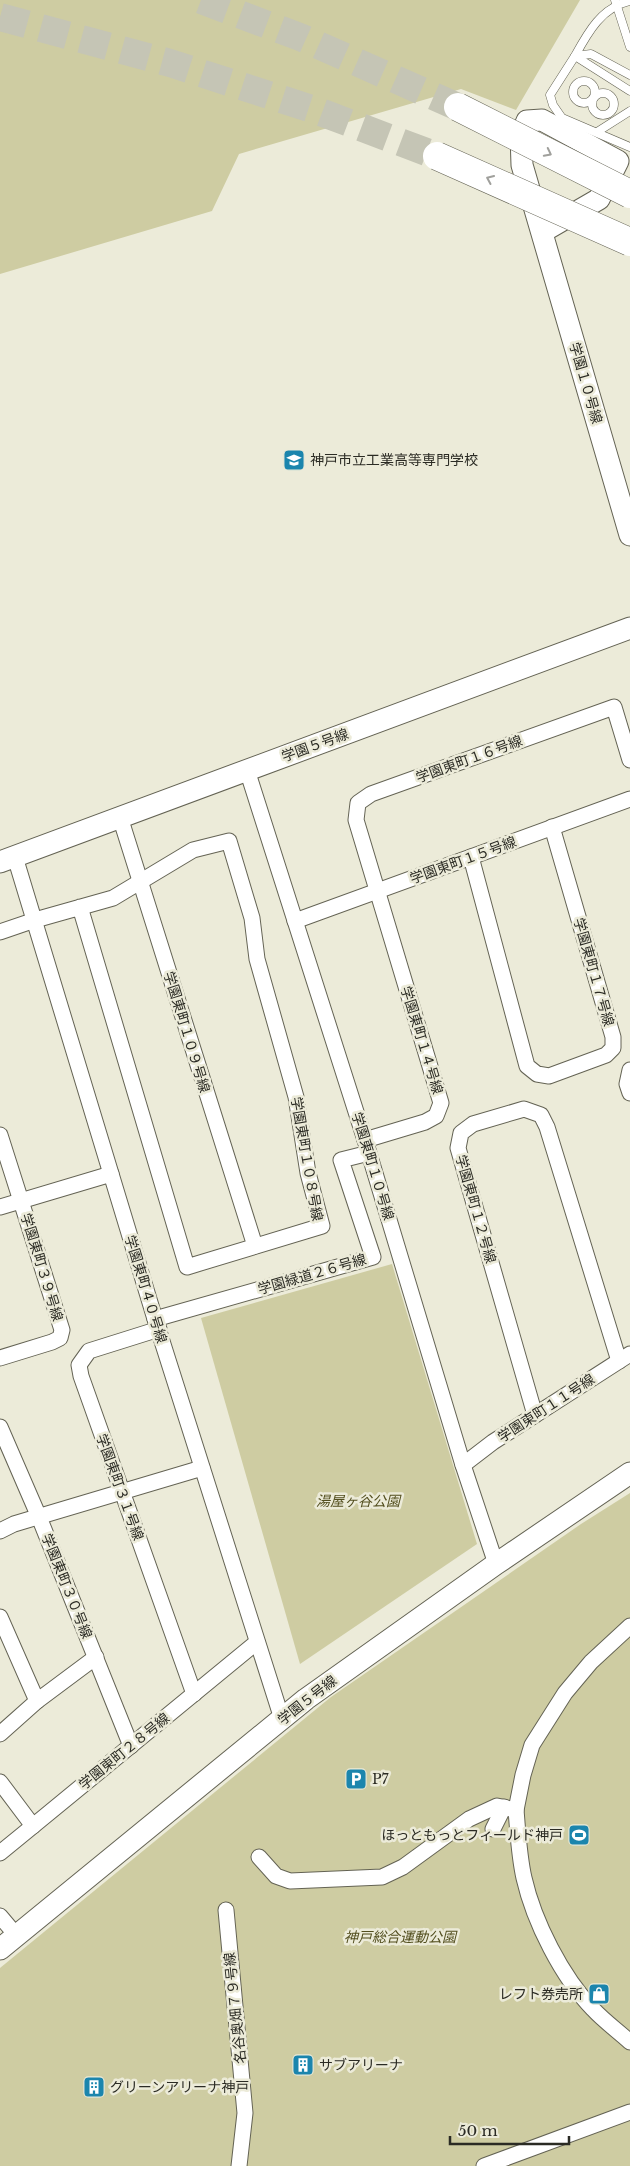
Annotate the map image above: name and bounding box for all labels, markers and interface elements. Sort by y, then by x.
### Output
one-way arrow [543,147,552,157]
one-way arrow [486,175,495,186]
street label: 学園１０号線 [566,340,606,426]
school or university icon: 神戸市立工業高等専門学校 [282,448,306,472]
place label: 神戸市立工業高等専門学校 [310,451,478,469]
street label: 学園５号線 [279,725,351,765]
street label: 学園東町１６号線 [413,731,525,787]
street label: 学園東町１５号線 [407,832,519,888]
street label: 学園東町１７号線 [570,916,618,1028]
street label: 学園東町１０９号線 [160,969,214,1095]
street label: 学園東町１４号線 [397,984,447,1096]
street label: 学園東町１０８号線 [287,1095,327,1223]
street label: 学園東町１０号線 [348,1110,398,1222]
street label: 学園東町１２号線 [452,1153,500,1265]
street label: 学園東町３９号線 [17,1211,67,1323]
street label: 学園東町４０号線 [121,1233,171,1345]
street label: 学園緑道２６号線 [256,1250,368,1298]
street label: 学園東町１１号線 [494,1370,598,1446]
street label: 学園東町３１号線 [92,1431,148,1543]
park label: 湯屋ヶ谷公園 [316,1492,402,1510]
street label: 学園東町３０号線 [38,1531,96,1641]
street label: 学園５号線 [274,1671,340,1729]
street label: 学園東町２８号線 [75,1709,173,1793]
parking icon: P7 [344,1767,368,1791]
place label: P7 [372,1770,390,1788]
sports icon: ほっともっとフィールド神戸 [567,1823,591,1847]
place label: ほっともっとフィールド神戸 [381,1826,563,1844]
park label: 神戸総合運動公園 [344,1928,458,1946]
street label: 名谷奥畑７９号線 [220,1951,250,2065]
shop icon: レフト券売所 [587,1982,611,2006]
place label: レフト券売所 [499,1985,583,2003]
building icon: サブアリーナ [291,2053,315,2077]
place label: サブアリーナ [319,2056,403,2074]
building icon: グリーンアリーナ神戸 [82,2075,106,2099]
place label: グリーンアリーナ神戸 [110,2078,249,2096]
scale bar [450,2114,569,2146]
text: 50 m [458,2121,498,2140]

